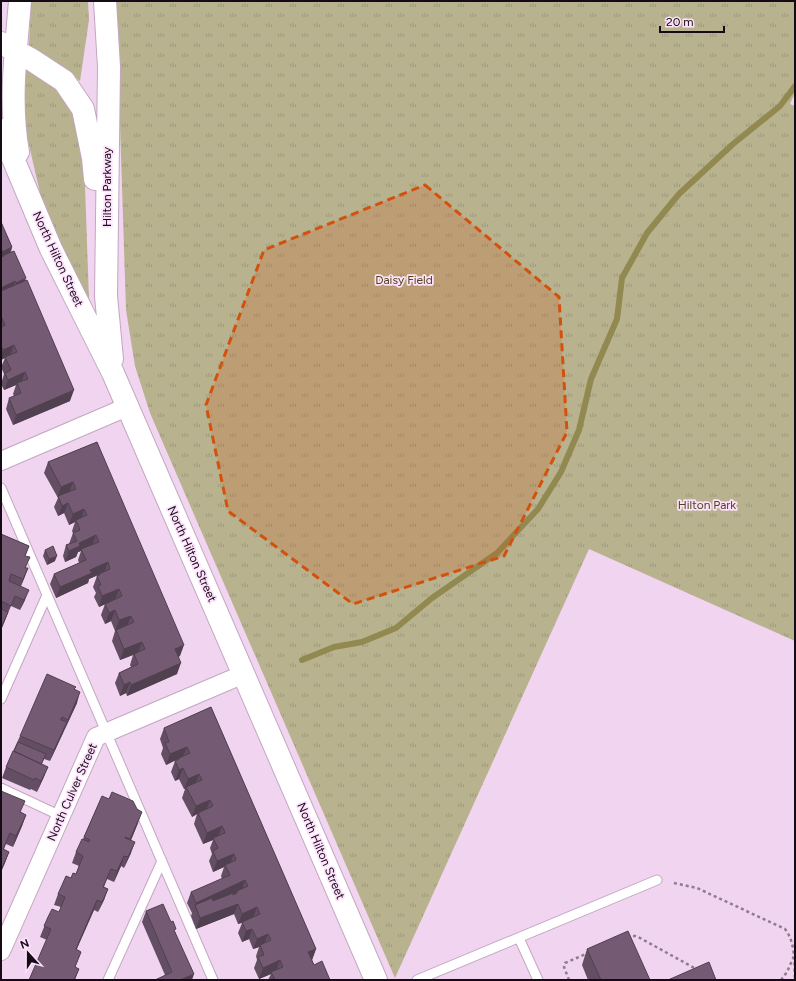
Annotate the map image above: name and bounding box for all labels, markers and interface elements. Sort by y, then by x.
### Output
scale bar [660,8,724,34]
text: 20 m [666,15,694,29]
street label: Hilton Parkway [100,146,114,227]
street label: North Hilton Street [30,209,86,309]
park label: Daisy Field [375,273,433,287]
park label: Hilton Park [678,498,736,512]
street label: North Hilton Street [165,504,220,605]
street label: North Culver Street [44,740,100,843]
street label: North Hilton Street [294,801,348,902]
north arrow [8,933,48,973]
text: N [18,937,31,952]

